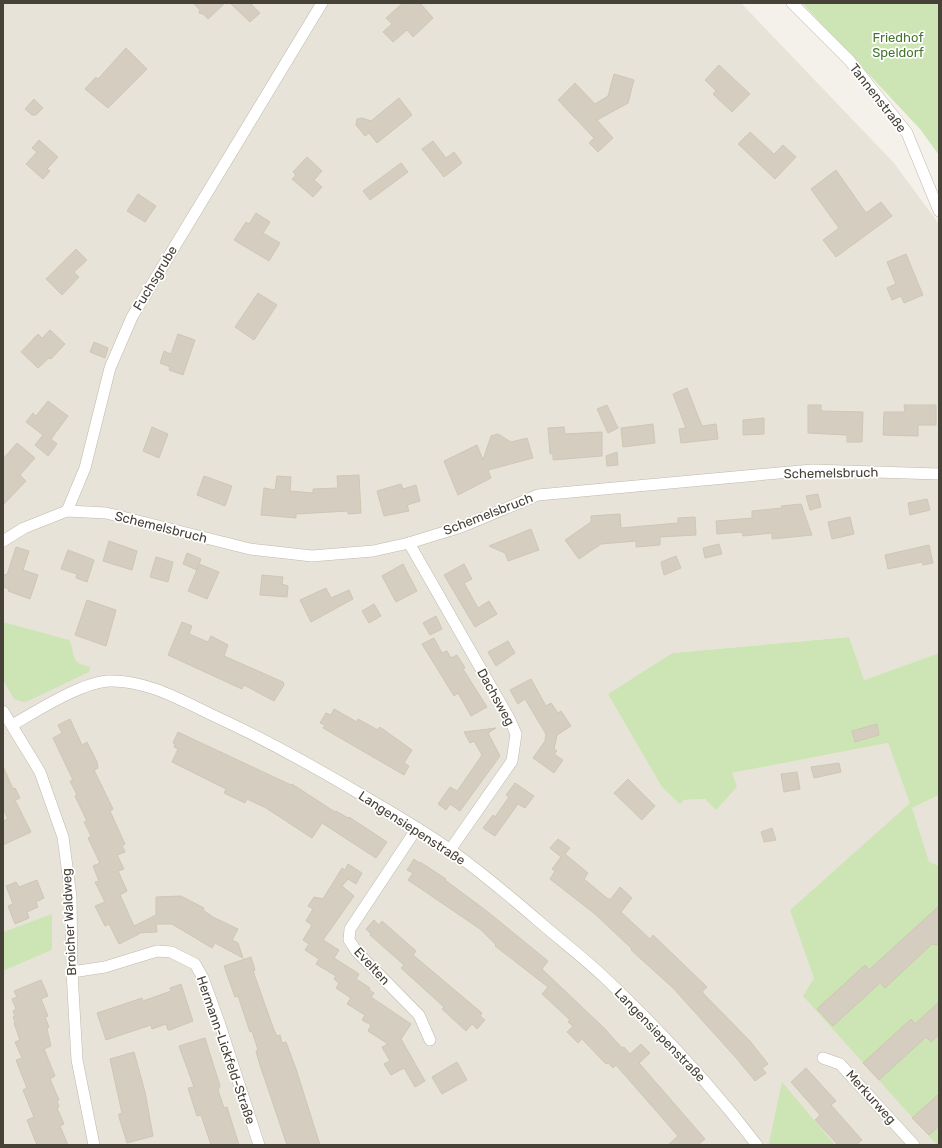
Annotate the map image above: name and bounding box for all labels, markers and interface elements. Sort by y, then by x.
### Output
park label: Friedhof Speldorf [872,30,924,60]
street label: Tannenstraße [847,61,909,135]
street label: Fuchsgrube [130,243,181,313]
street label: Schemelsbruch [784,465,878,481]
street label: Schemelsbruch [441,490,535,538]
street label: Schemelsbruch [113,508,209,546]
street label: Dachsweg [473,666,518,729]
street label: Langensiepenstraße [355,788,468,869]
street label: Broicher Waldweg [59,868,80,976]
street label: Evelten [351,944,393,988]
street label: Hermann-Lickfeld-Straße [194,974,258,1126]
street label: Langensiepenstraße [611,985,708,1085]
street label: Merkurweg [842,1067,899,1128]

